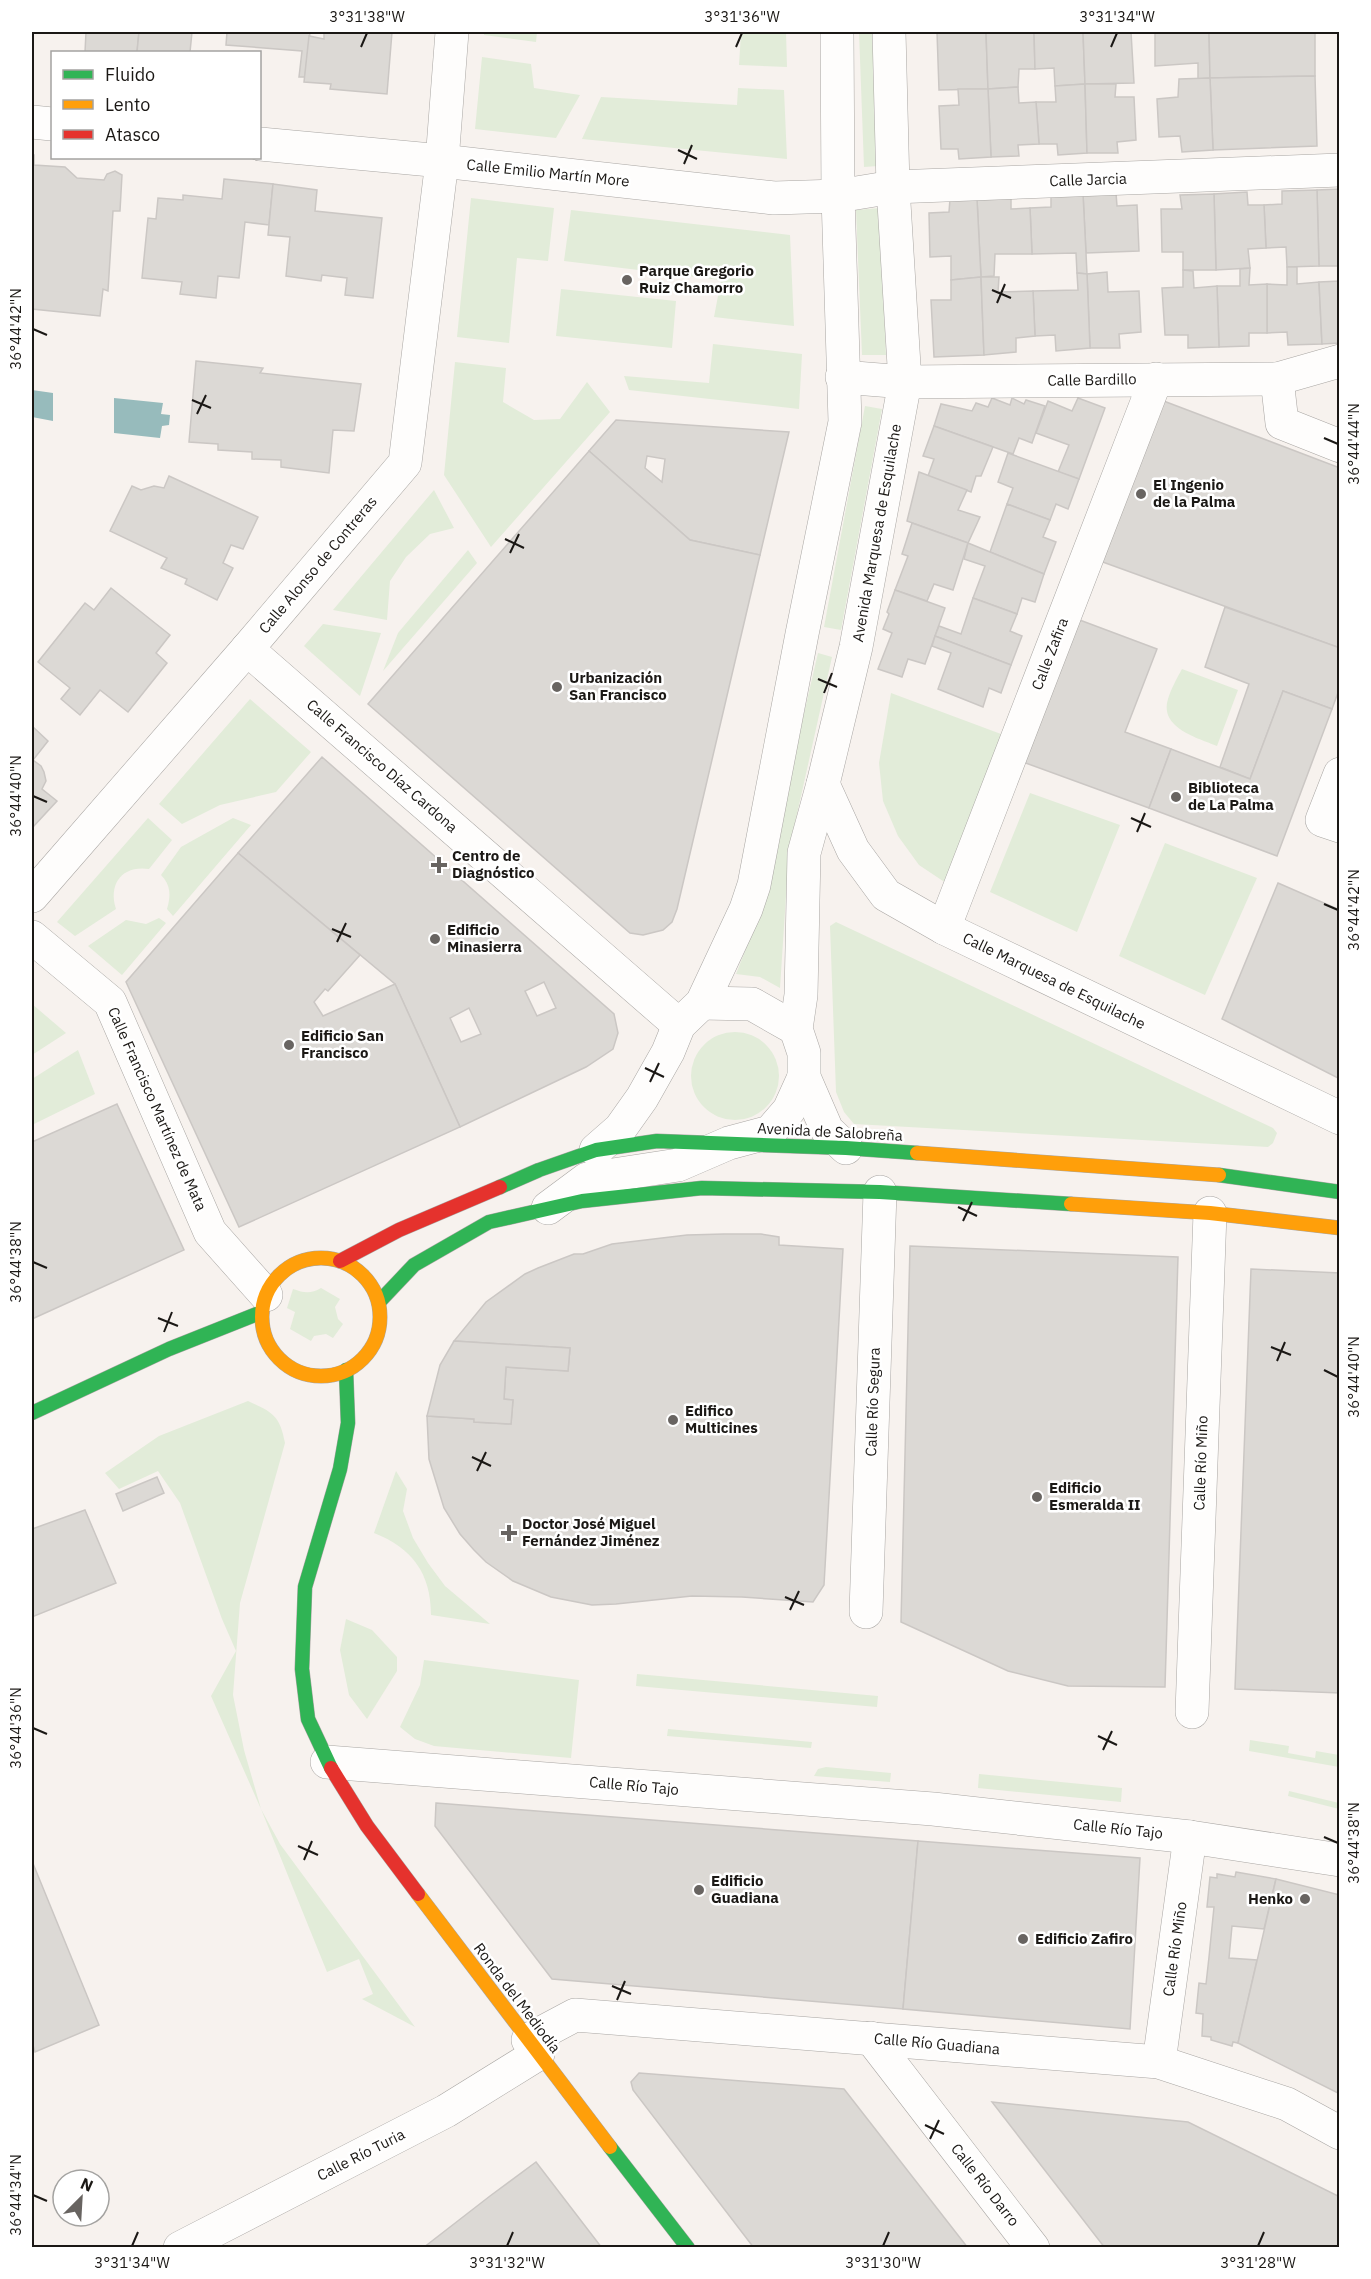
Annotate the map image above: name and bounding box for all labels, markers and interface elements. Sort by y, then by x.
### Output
text: 3°31'38"W [329,7,405,26]
text: 3°31'36"W [704,7,780,26]
text: 3°31'34"W [1079,7,1155,26]
legend [51,51,261,159]
text: Fluido [105,63,155,86]
text: Lento [105,93,150,116]
text: Atasco [105,123,160,146]
street label: Calle Emilio Martín More [466,155,630,191]
street label: Calle Jarcia [1049,169,1127,190]
place label: Parque Gregorio Ruiz Chamorro [639,261,754,297]
marker: Parque Gregorio Ruiz Chamorro [620,273,634,287]
text: 36°44'42"N [6,288,25,370]
street label: Calle Bardillo [1047,369,1137,390]
text: 36°44'44"N [1344,403,1363,485]
street label: Avenida Marquesa de Esquilache [848,422,905,643]
place label: El Ingenio de la Palma [1153,475,1236,511]
marker: El Ingenio de la Palma [1134,487,1148,501]
street label: Calle Alonso de Contreras [255,492,381,637]
street label: Calle Zafira [1027,615,1072,693]
place label: Urbanización San Francisco [569,668,667,704]
marker: Urbanización San Francisco [550,680,564,694]
street label: Calle Francisco Díaz Cardona [303,695,462,836]
text: 36°44'40"N [6,755,25,837]
place label: Biblioteca de La Palma [1188,778,1274,814]
marker: Biblioteca de La Palma [1169,790,1183,804]
place label: Centro de Diagnóstico [452,846,535,882]
marker: Centro de Diagnóstico [430,856,448,874]
text: 36°44'42"N [1344,869,1363,951]
place label: Edificio Minasierra [447,920,522,956]
street label: Calle Marquesa de Esquilache [960,928,1149,1033]
marker: Edificio Minasierra [428,932,442,946]
street label: Calle Francisco Martínez de Mata [104,1004,211,1214]
place label: Edificio San Francisco [301,1026,384,1062]
marker: Edificio San Francisco [282,1038,296,1052]
street label: Avenida de Salobreña [757,1118,903,1145]
text: 36°44'38"N [6,1221,25,1303]
text: 36°44'40"N [1344,1336,1363,1418]
street label: Calle Río Segura [861,1347,884,1457]
place label: Edifico Multicines [685,1401,758,1437]
marker: Edifico Multicines [666,1413,680,1427]
street label: Calle Río Miño [1189,1415,1212,1511]
place label: Edificio Esmeralda II [1049,1478,1141,1514]
marker: Edificio Esmeralda II [1030,1490,1044,1504]
place label: Doctor José Miguel Fernández Jiménez [522,1514,660,1550]
marker: Doctor José Miguel Fernández Jiménez [500,1524,518,1542]
text: 36°44'36"N [6,1687,25,1769]
street label: Calle Río Tajo [588,1772,680,1799]
text: 36°44'38"N [1344,1802,1363,1884]
street label: Calle Río Tajo [1072,1814,1164,1843]
place label: Edificio Guadiana [711,1871,779,1907]
marker: Edificio Guadiana [692,1883,706,1897]
place label: Henko [1248,1889,1293,1908]
marker: Henko [1298,1892,1312,1906]
street label: Calle Río Miño [1158,1900,1191,1997]
place label: Edificio Zafiro [1035,1929,1133,1948]
marker: Edificio Zafiro [1016,1932,1030,1946]
street label: Ronda del Mediodía [470,1939,565,2056]
street label: Calle Río Guadiana [873,2029,1001,2058]
street label: Calle Río Turia [314,2124,408,2185]
street label: Calle Río Darro [947,2139,1024,2230]
text: 36°44'34"N [6,2154,25,2236]
north arrow [51,2168,111,2228]
text: N [78,2173,96,2196]
text: 3°31'34"W [94,2253,170,2272]
text: 3°31'32"W [469,2253,545,2272]
text: 3°31'30"W [845,2253,921,2272]
text: 3°31'28"W [1220,2253,1296,2272]

